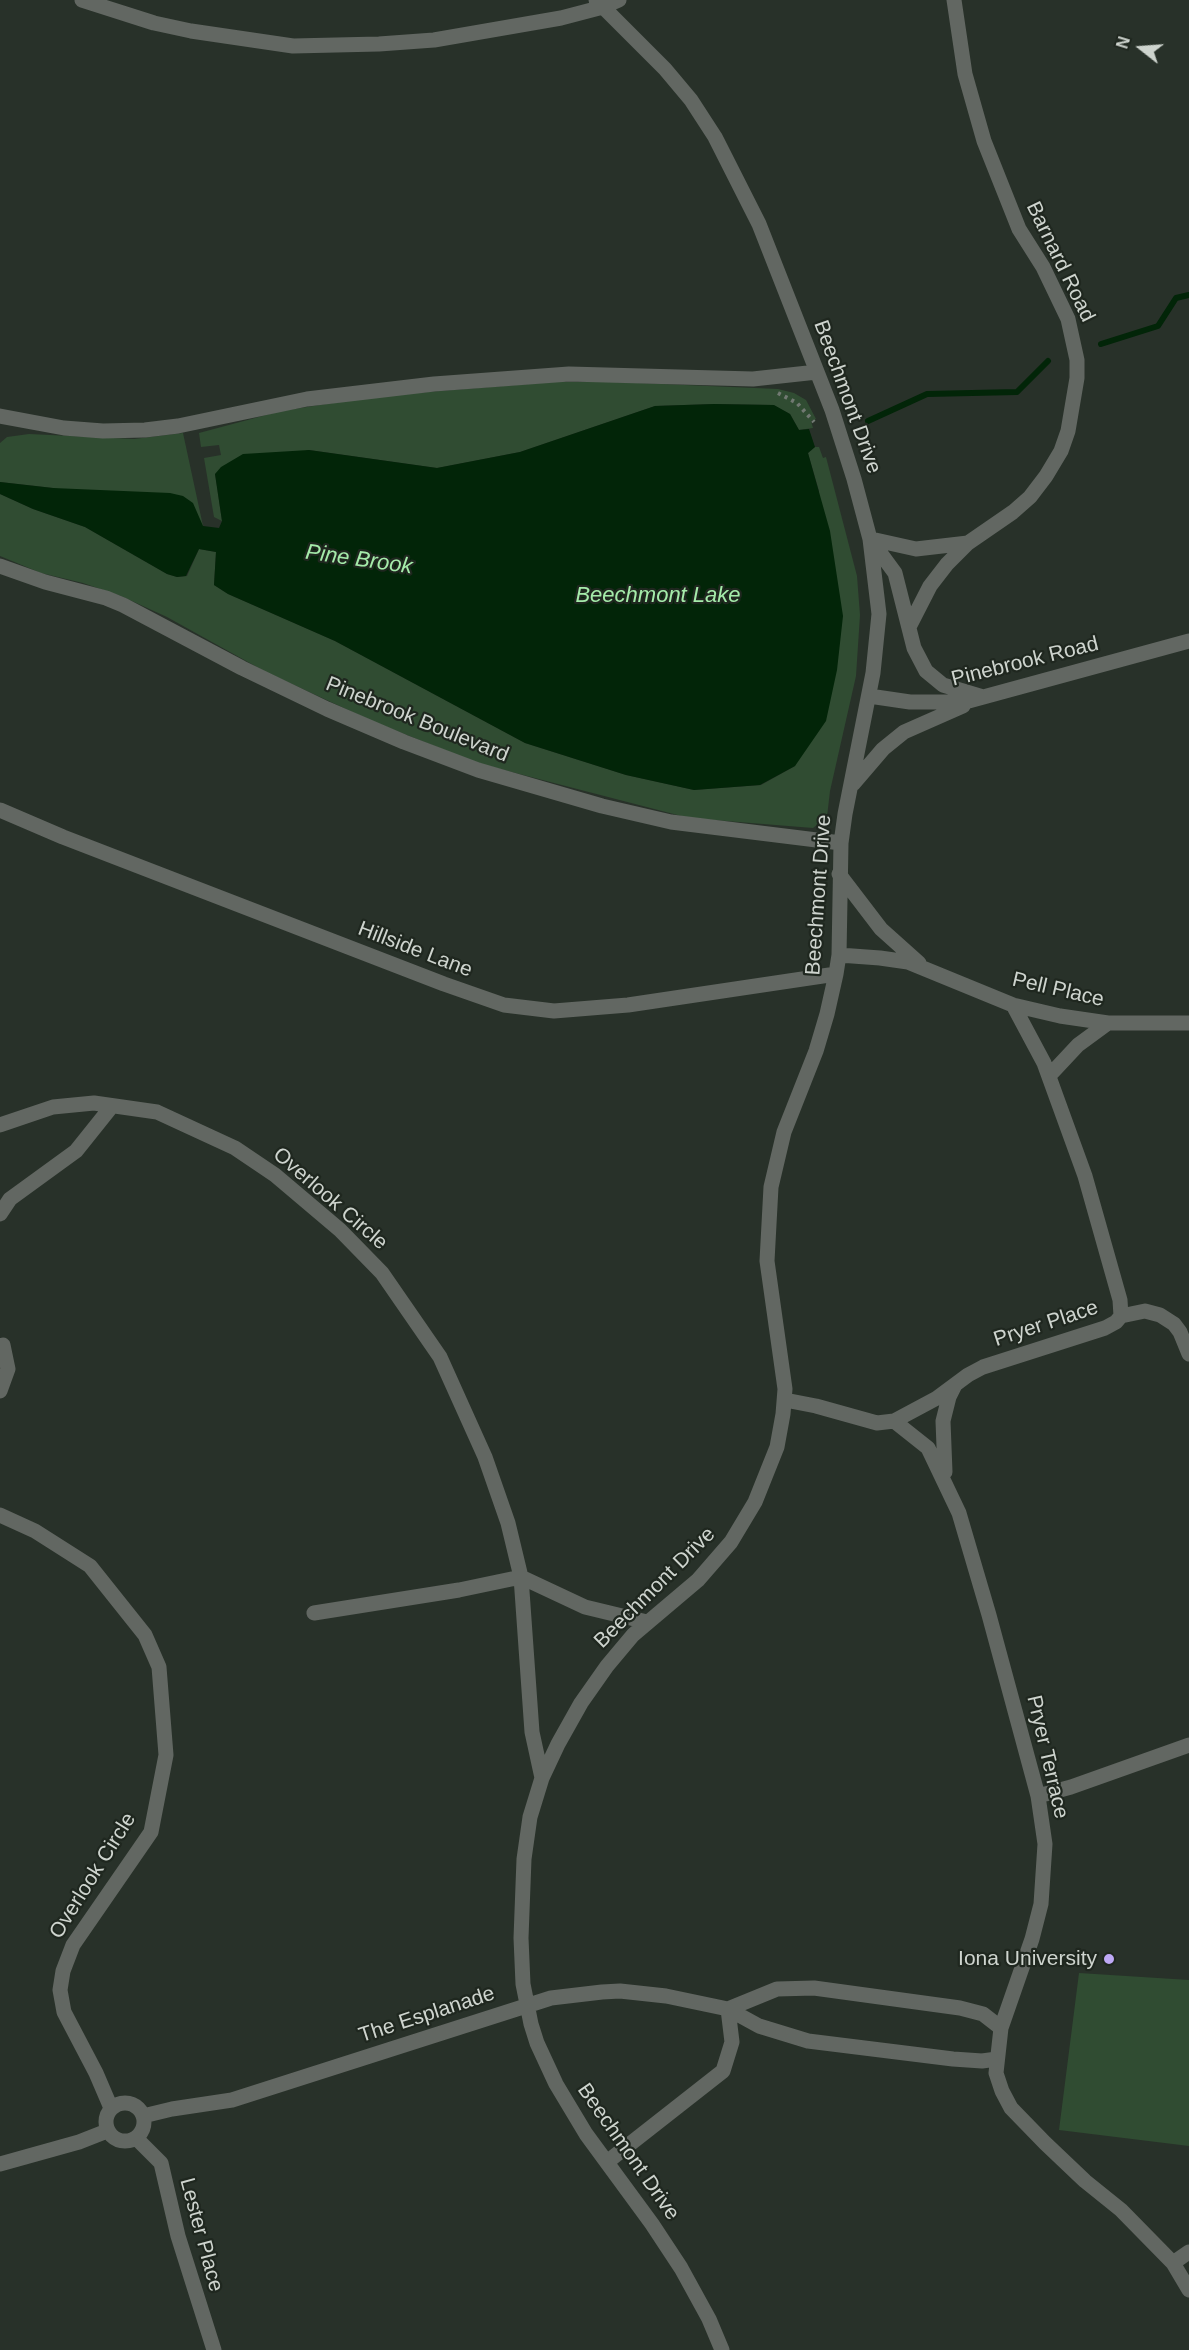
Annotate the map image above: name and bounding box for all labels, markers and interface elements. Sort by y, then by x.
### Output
north arrow [1111,18,1171,78]
text: N [1113,35,1133,51]
street label: Barnard Road [1020,198,1100,326]
street label: Beechmont Drive [808,317,886,477]
water label: Pine Brook [304,539,414,581]
water label: Beechmont Lake [575,583,741,609]
street label: Pinebrook Road [949,632,1101,692]
street label: Pinebrook Boulevard [322,672,512,768]
street label: Beechmont Drive [801,814,837,976]
street label: Hillside Lane [354,917,476,983]
street label: Pell Place [1010,967,1106,1013]
street label: Overlook Circle [268,1142,392,1256]
street label: Pryer Place [990,1295,1102,1353]
street label: Beechmont Drive [589,1522,721,1654]
street label: Pryer Terrace [1021,1693,1073,1821]
street label: Overlook Circle [44,1808,142,1944]
place label: Iona University [958,1946,1097,1972]
marker: Iona University [1102,1952,1116,1966]
street label: The Esplanade [356,1981,498,2049]
street label: Beechmont Drive [571,2079,685,2225]
street label: Lester Place [174,2175,228,2295]

